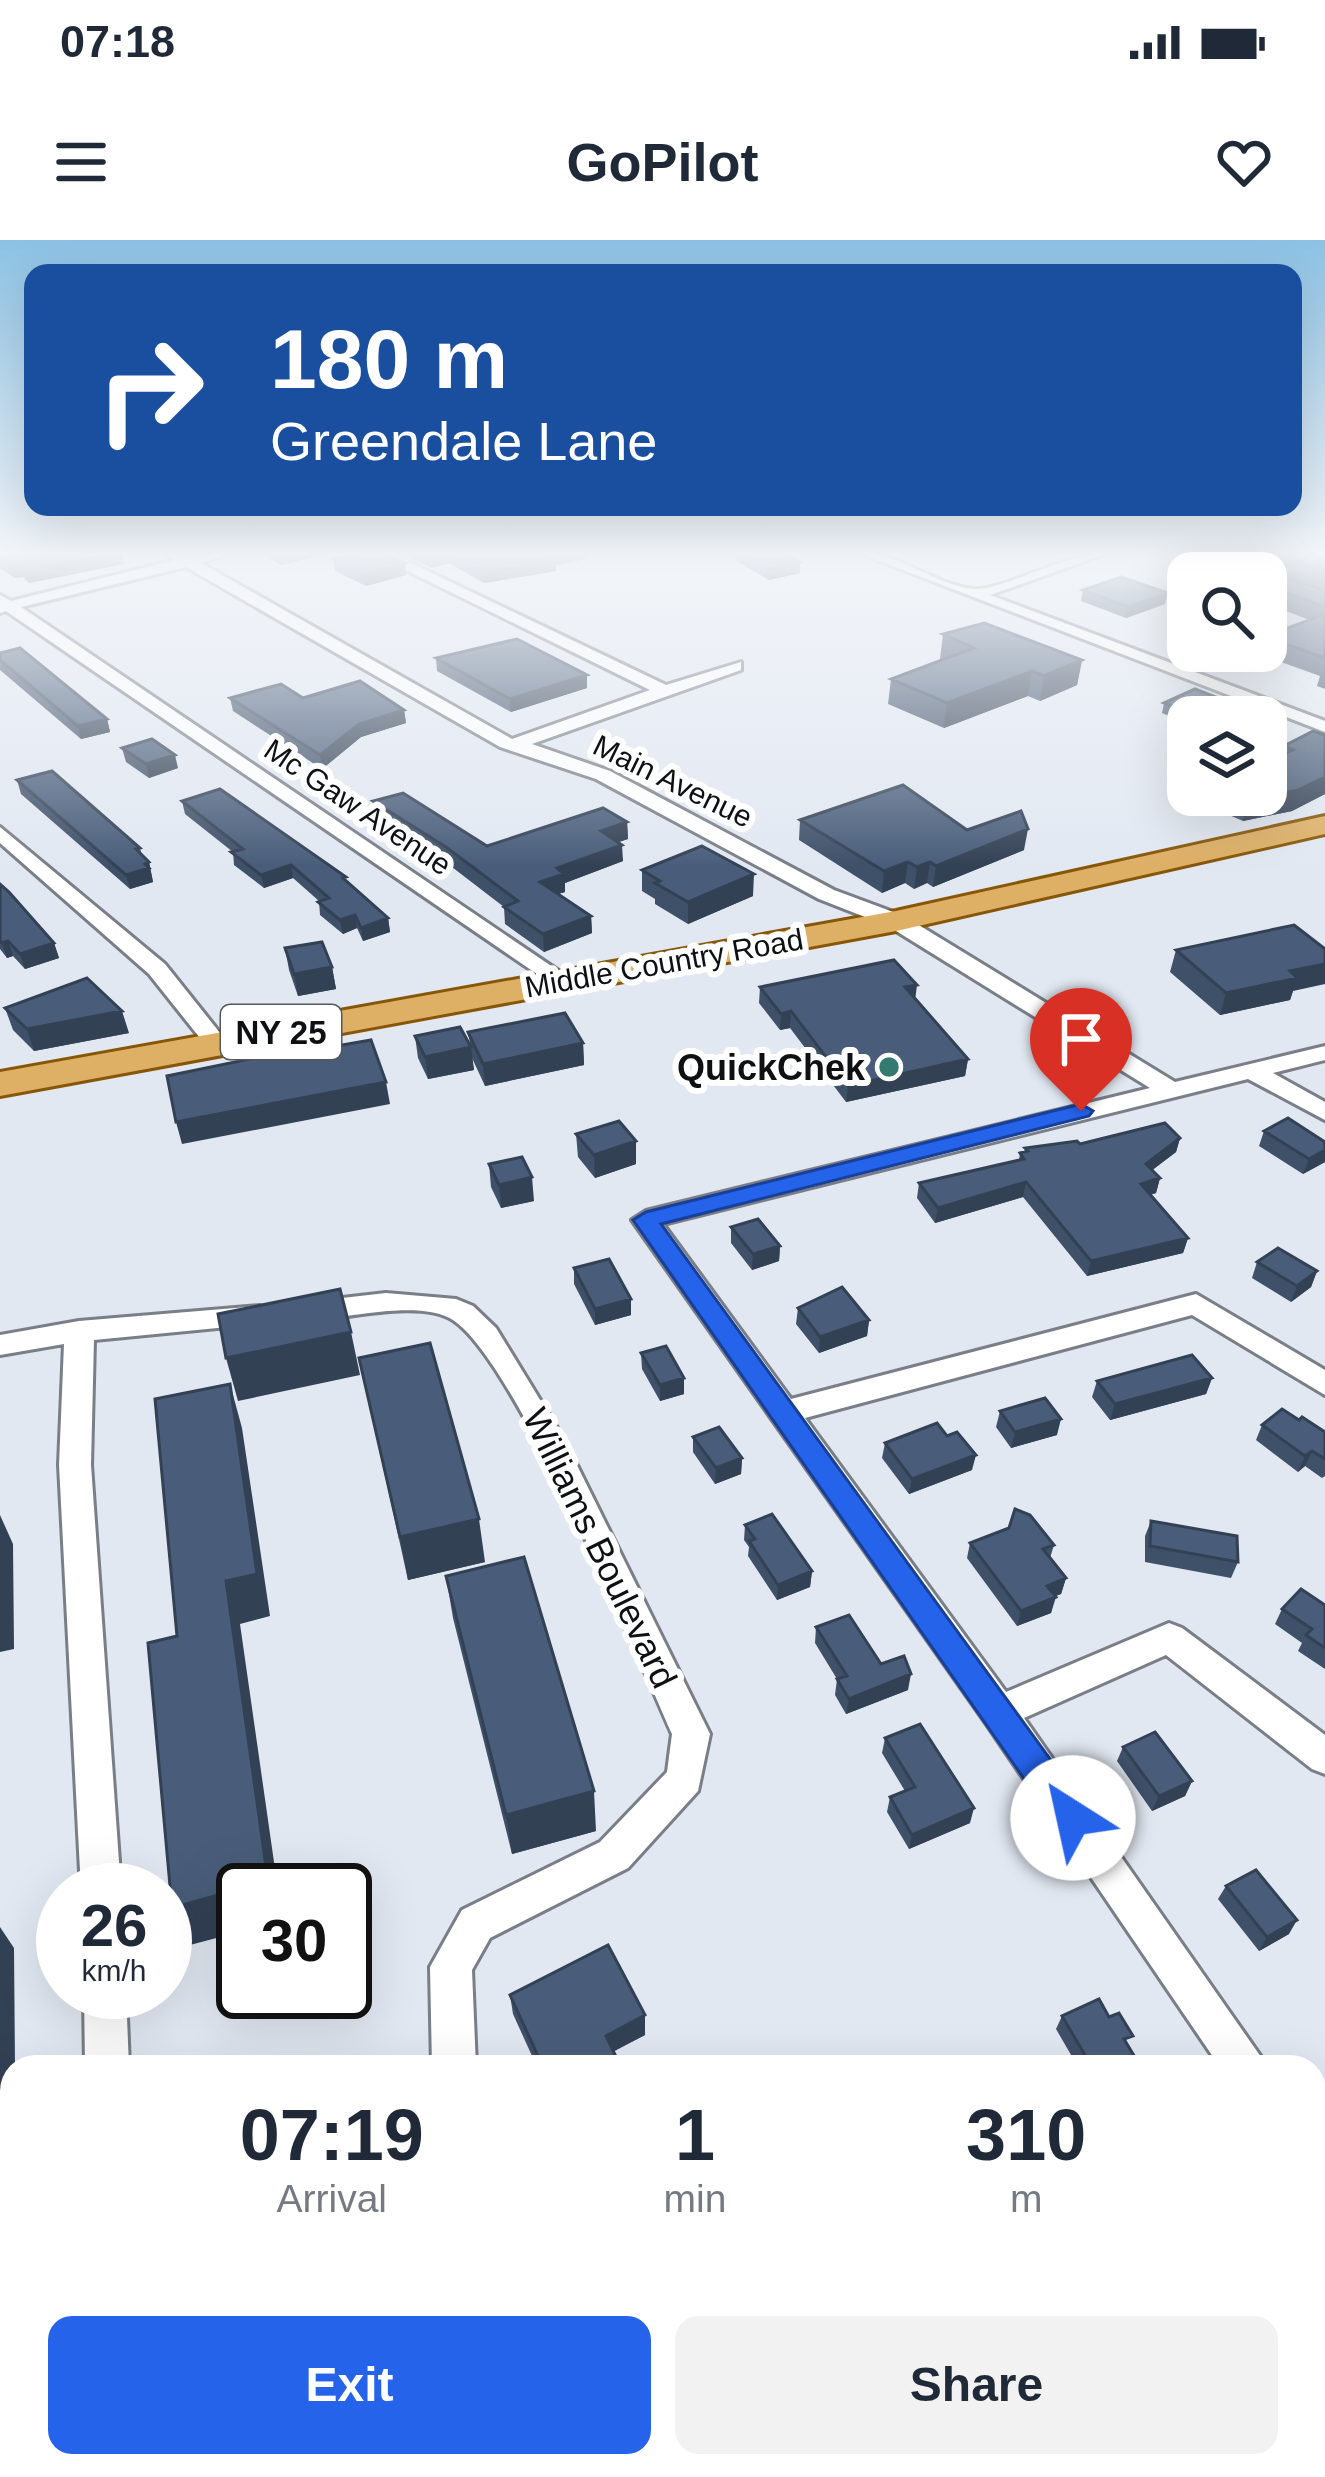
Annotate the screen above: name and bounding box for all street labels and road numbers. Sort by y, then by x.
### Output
street label: Main Avenue [588,728,758,834]
street label: Mc Gaw Avenue [258,732,458,882]
street label: Middle Country Road [522,922,806,1004]
road number: NY 25 [221,1005,341,1059]
street label: Williams Boulevard [514,1401,686,1695]

